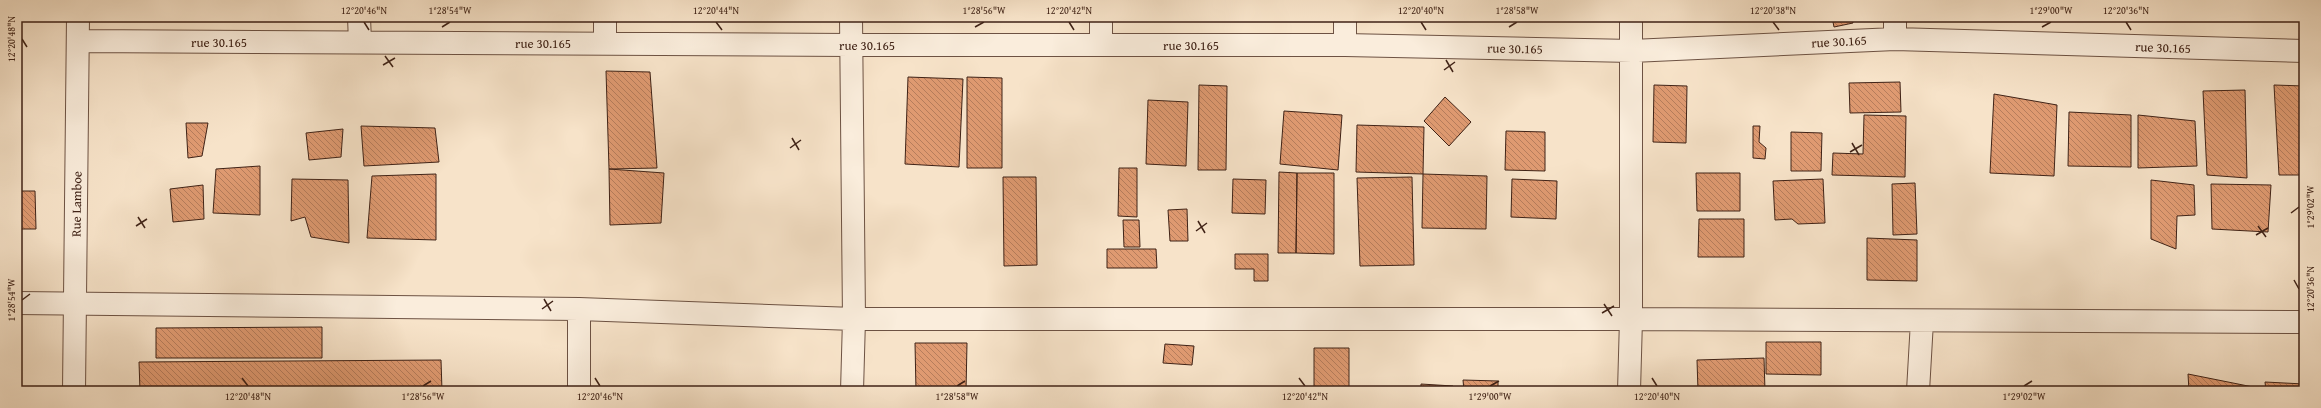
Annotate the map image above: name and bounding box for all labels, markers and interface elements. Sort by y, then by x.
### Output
text: 12°20'46"N [341,3,387,18]
text: 1°28'54"W [428,3,472,18]
text: 12°20'44"N [693,3,739,18]
text: 1°28'56"W [962,3,1006,18]
text: 12°20'42"N [1046,3,1092,18]
text: 12°20'40"N [1398,3,1444,18]
text: 1°28'58"W [1495,3,1539,18]
text: 12°20'38"N [1750,3,1796,18]
text: 1°29'00"W [2029,3,2073,18]
text: 12°20'36"N [2103,3,2149,18]
text: 12°20'48"N [4,16,19,62]
street label: rue 30.165 [1811,31,1867,52]
street label: rue 30.165 [191,33,247,52]
street label: rue 30.165 [515,34,571,53]
street label: rue 30.165 [839,36,895,55]
street label: rue 30.165 [1163,36,1219,55]
street label: rue 30.165 [2135,37,2191,58]
street label: rue 30.165 [1487,39,1543,58]
street label: Rue Lamboe [66,171,87,237]
text: 1°29'02"W [2303,185,2318,229]
text: 12°20'36"N [2303,266,2318,312]
text: 1°28'54"W [4,278,19,322]
text: 12°20'48"N [225,389,271,404]
text: 1°28'56"W [401,389,445,404]
text: 12°20'46"N [577,389,623,404]
text: 1°28'58"W [935,389,979,404]
text: 12°20'42"N [1282,389,1328,404]
text: 1°29'00"W [1468,389,1512,404]
text: 12°20'40"N [1634,389,1680,404]
text: 1°29'02"W [2002,389,2046,404]

